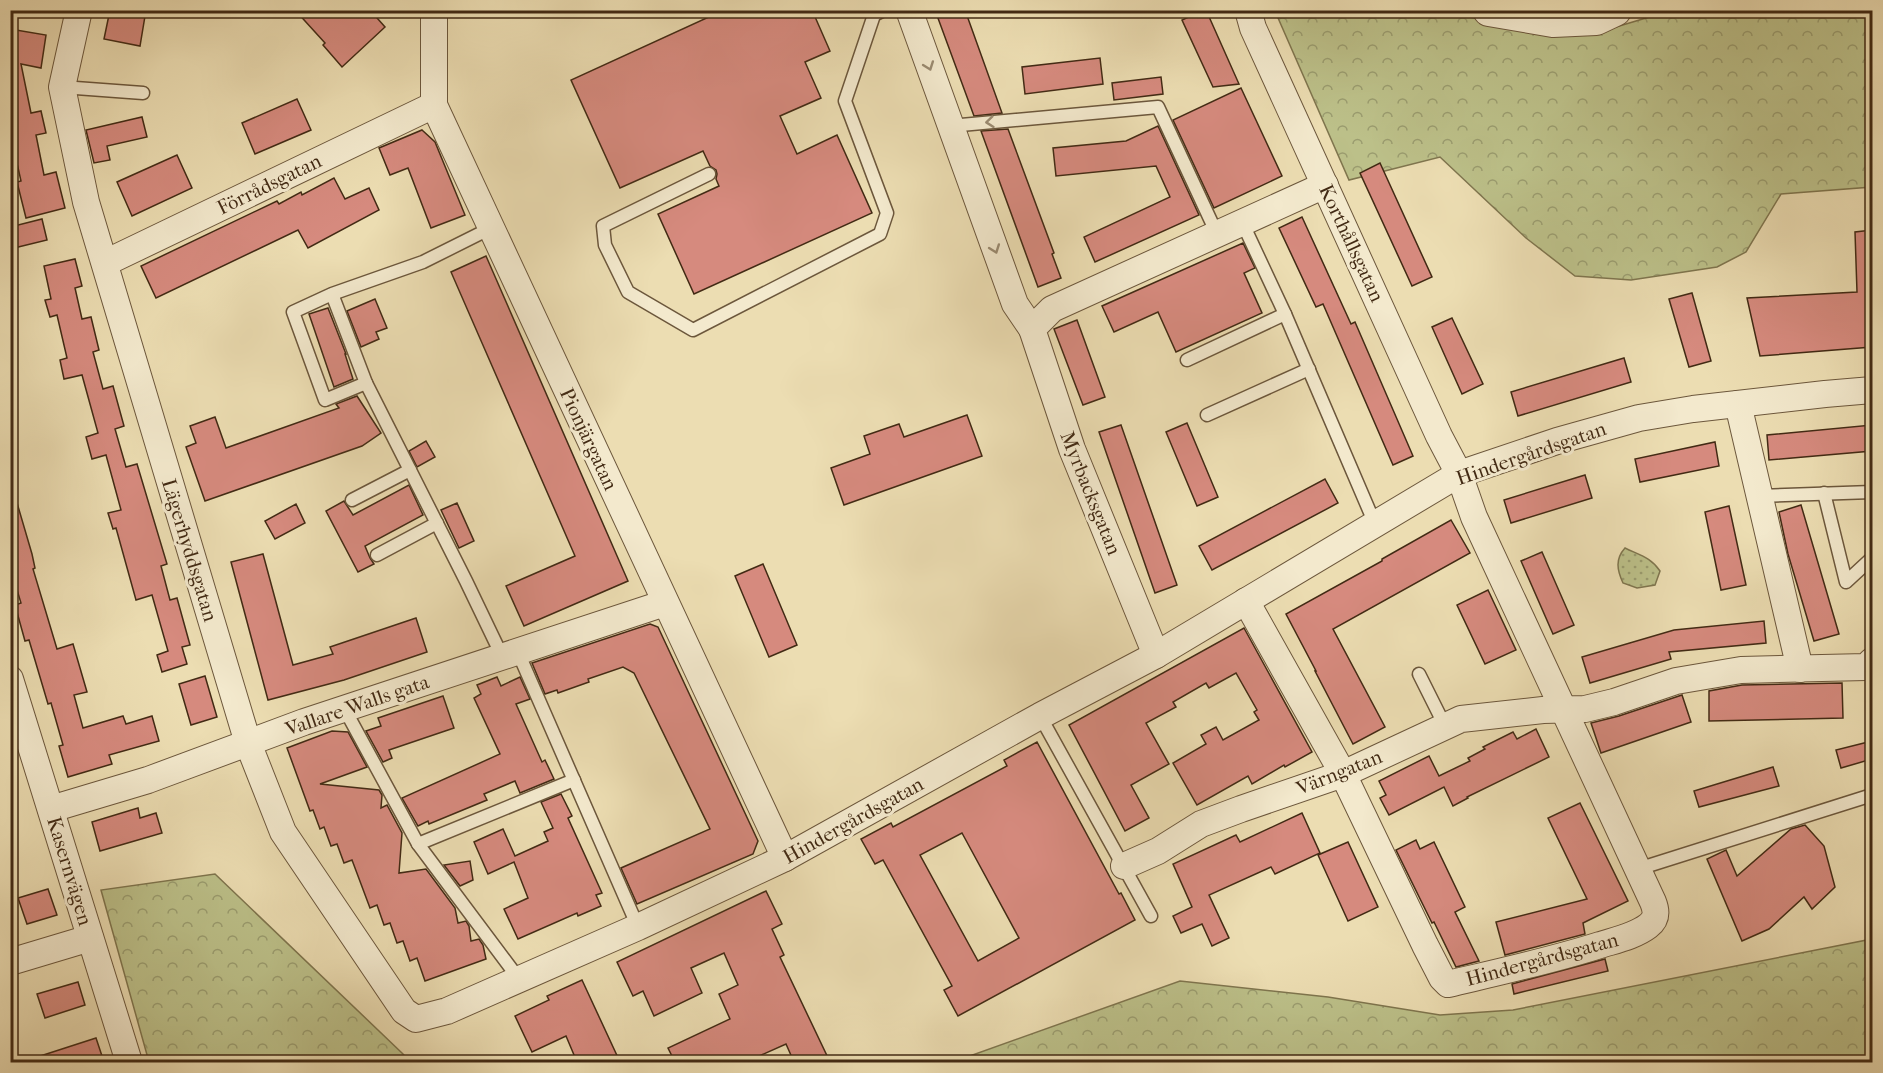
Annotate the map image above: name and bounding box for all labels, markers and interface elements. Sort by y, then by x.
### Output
one-way arrow [921,60,934,71]
one-way arrow [986,115,995,128]
street label: Förrådsgatan [213,149,325,220]
street label: Korthållsgatan [1314,181,1389,306]
one-way arrow [987,243,1000,254]
street label: Pionjärgatan [555,384,622,494]
street label: Hindergårdsgatan [1453,417,1609,490]
street label: Myrbacksgatan [1055,428,1126,559]
street label: Lägerhyddsgatan [157,476,222,625]
street label: Vallare Walls gata [281,670,433,741]
street label: Värngatan [1292,745,1386,800]
street label: Hindergårdsgatan [779,772,928,869]
street label: Kasernvägen [42,814,97,929]
street label: Hindergårdsgatan [1463,928,1621,991]

